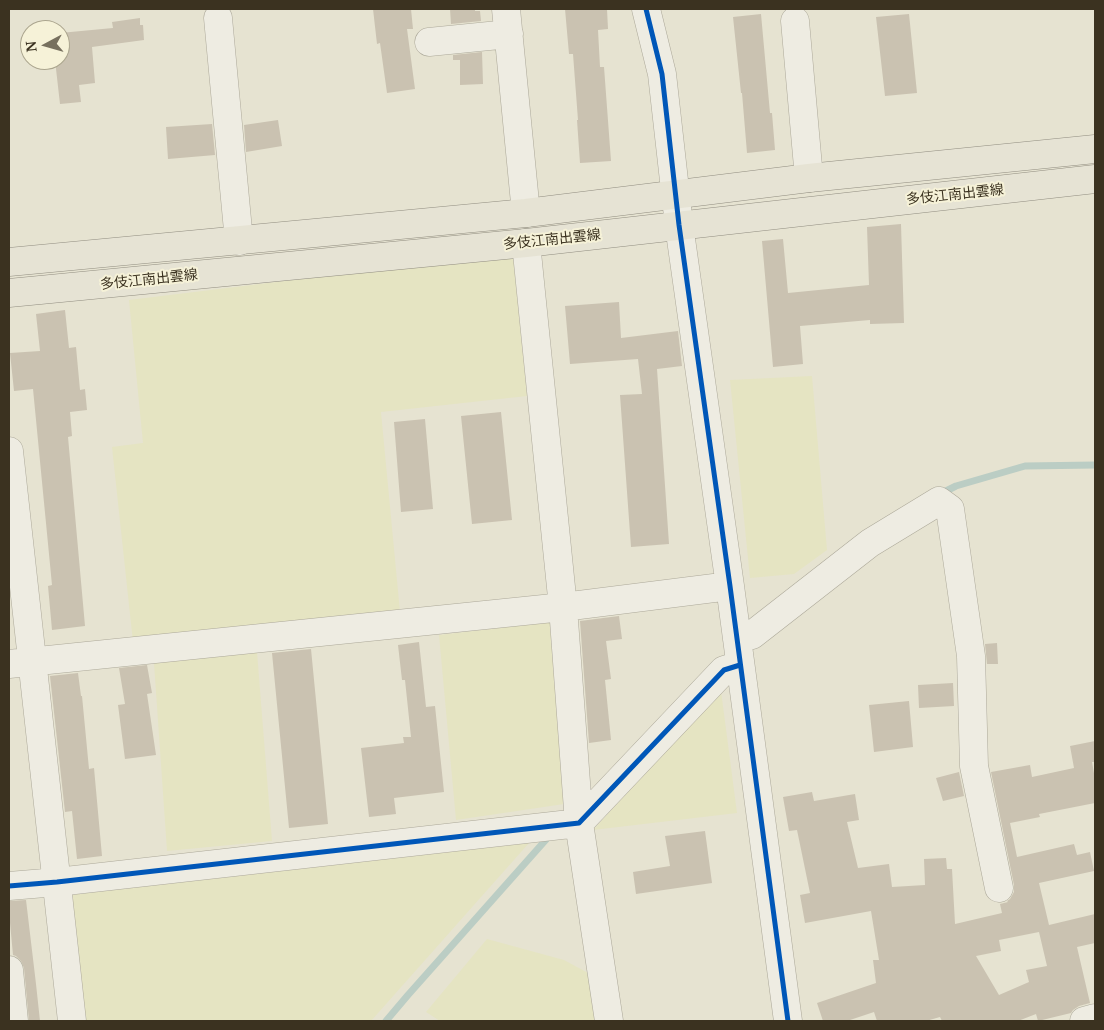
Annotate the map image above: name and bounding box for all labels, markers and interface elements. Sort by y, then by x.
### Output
north arrow [20,20,70,70]
text: N [21,40,41,53]
street label: 多伎江南出雲線 [905,182,1005,208]
street label: 多伎江南出雲線 [502,227,602,253]
street label: 多伎江南出雲線 [99,267,199,293]

